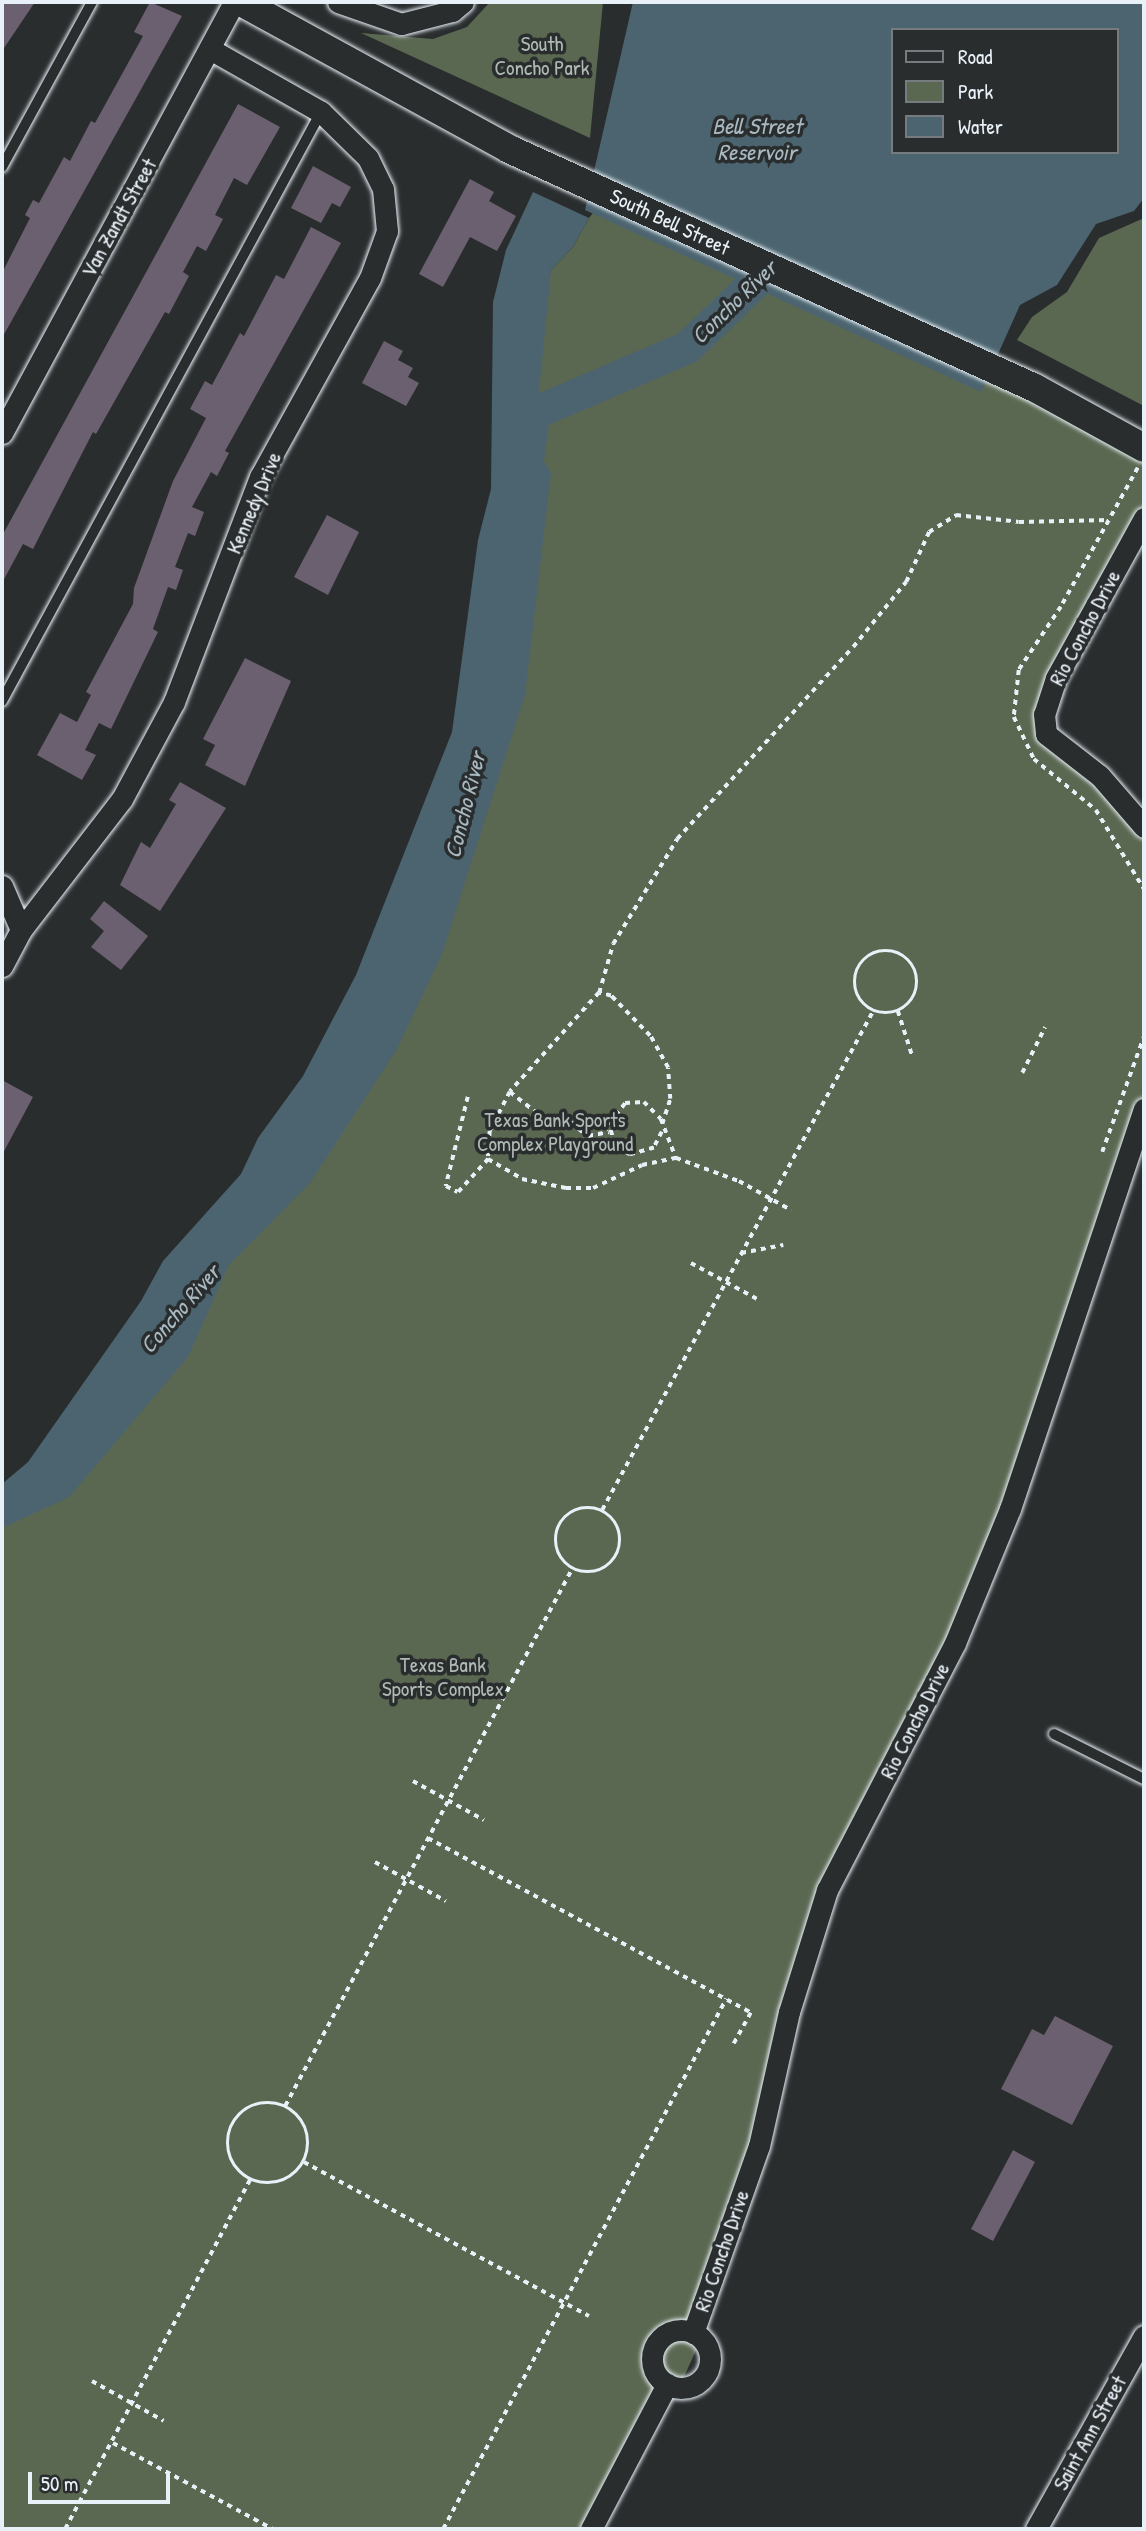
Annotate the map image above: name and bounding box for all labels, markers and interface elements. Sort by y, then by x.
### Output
legend [890,28,1118,154]
park label: South Concho Park [495,31,589,81]
text: Road [958,42,992,71]
text: Park [958,77,993,106]
water label: Bell Street Reservoir [712,112,802,166]
text: Water [958,112,1003,141]
street label: Van Zandt Street [76,154,162,282]
street label: South Bell Street [606,183,734,261]
water label: Concho River [685,254,783,350]
street label: Kennedy Drive [221,448,287,558]
street label: Rio Concho Drive [1044,566,1126,690]
water label: Concho River [439,749,491,861]
park label: Texas Bank Sports Complex Playground [477,1107,633,1157]
water label: Concho River [134,1259,226,1359]
park label: Texas Bank Sports Complex [382,1652,504,1702]
street label: Rio Concho Drive [875,1659,955,1783]
street label: Rio Concho Drive [689,2187,755,2315]
street label: Saint Ann Street [1048,2371,1132,2495]
scale bar [32,2458,173,2502]
text: 50 m [41,2469,78,2498]

